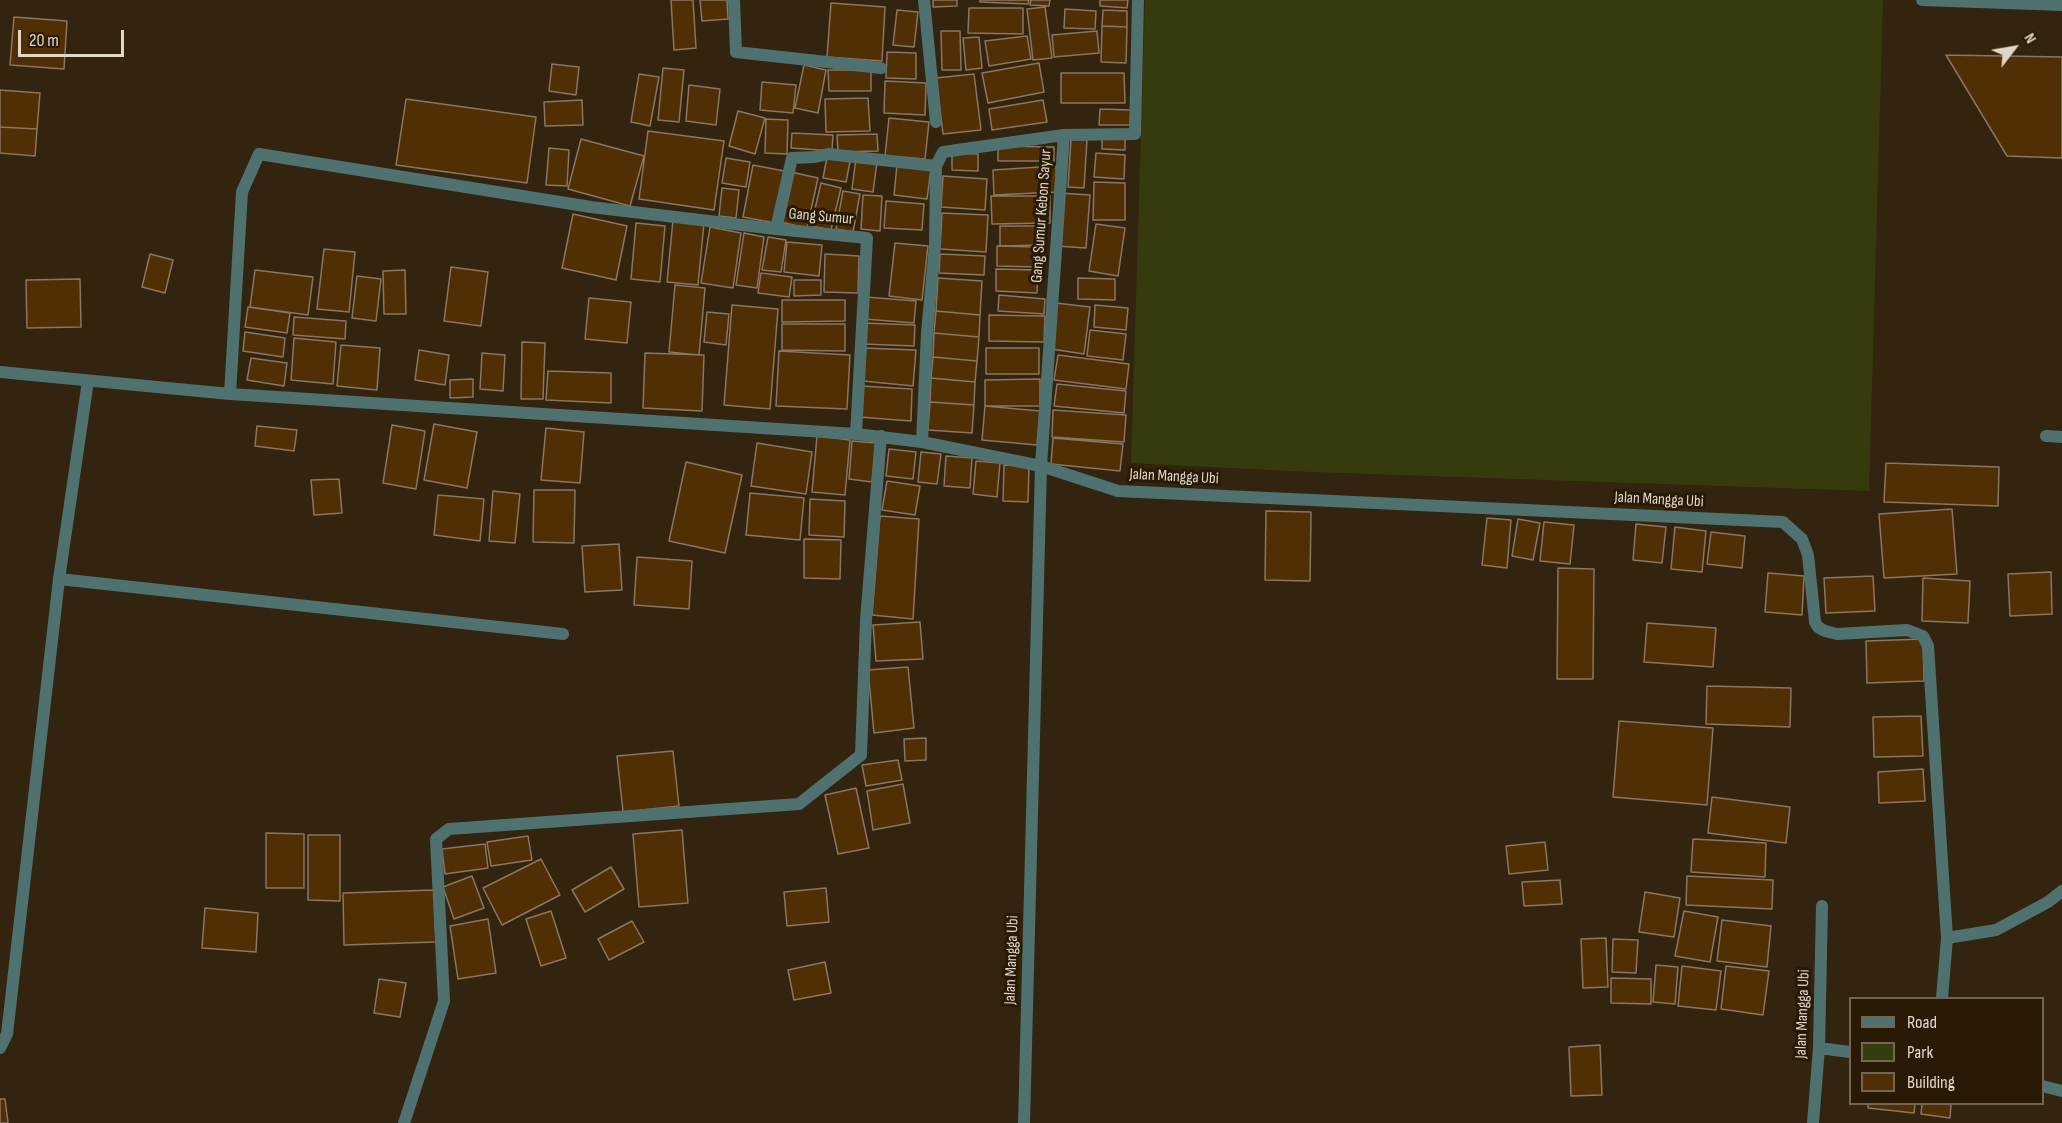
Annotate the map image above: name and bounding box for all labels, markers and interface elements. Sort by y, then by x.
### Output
scale bar [21,18,128,56]
north arrow [1984,18,2044,78]
text: 20 m [29,30,59,51]
text: N [2020,30,2040,47]
street label: Gang Sumur Kebon Sayur [1028,149,1056,283]
street label: Gang Sumur [788,205,854,229]
street label: Jalan Mangga Ubi [1129,465,1219,489]
street label: Jalan Mangga Ubi [1614,488,1704,512]
street label: Jalan Mangga Ubi [1001,915,1023,1005]
street label: Jalan Mangga Ubi [1792,969,1814,1059]
legend [1849,997,2044,1105]
text: Road [1907,1012,1937,1033]
text: Park [1907,1042,1933,1063]
text: Building [1907,1072,1955,1093]

